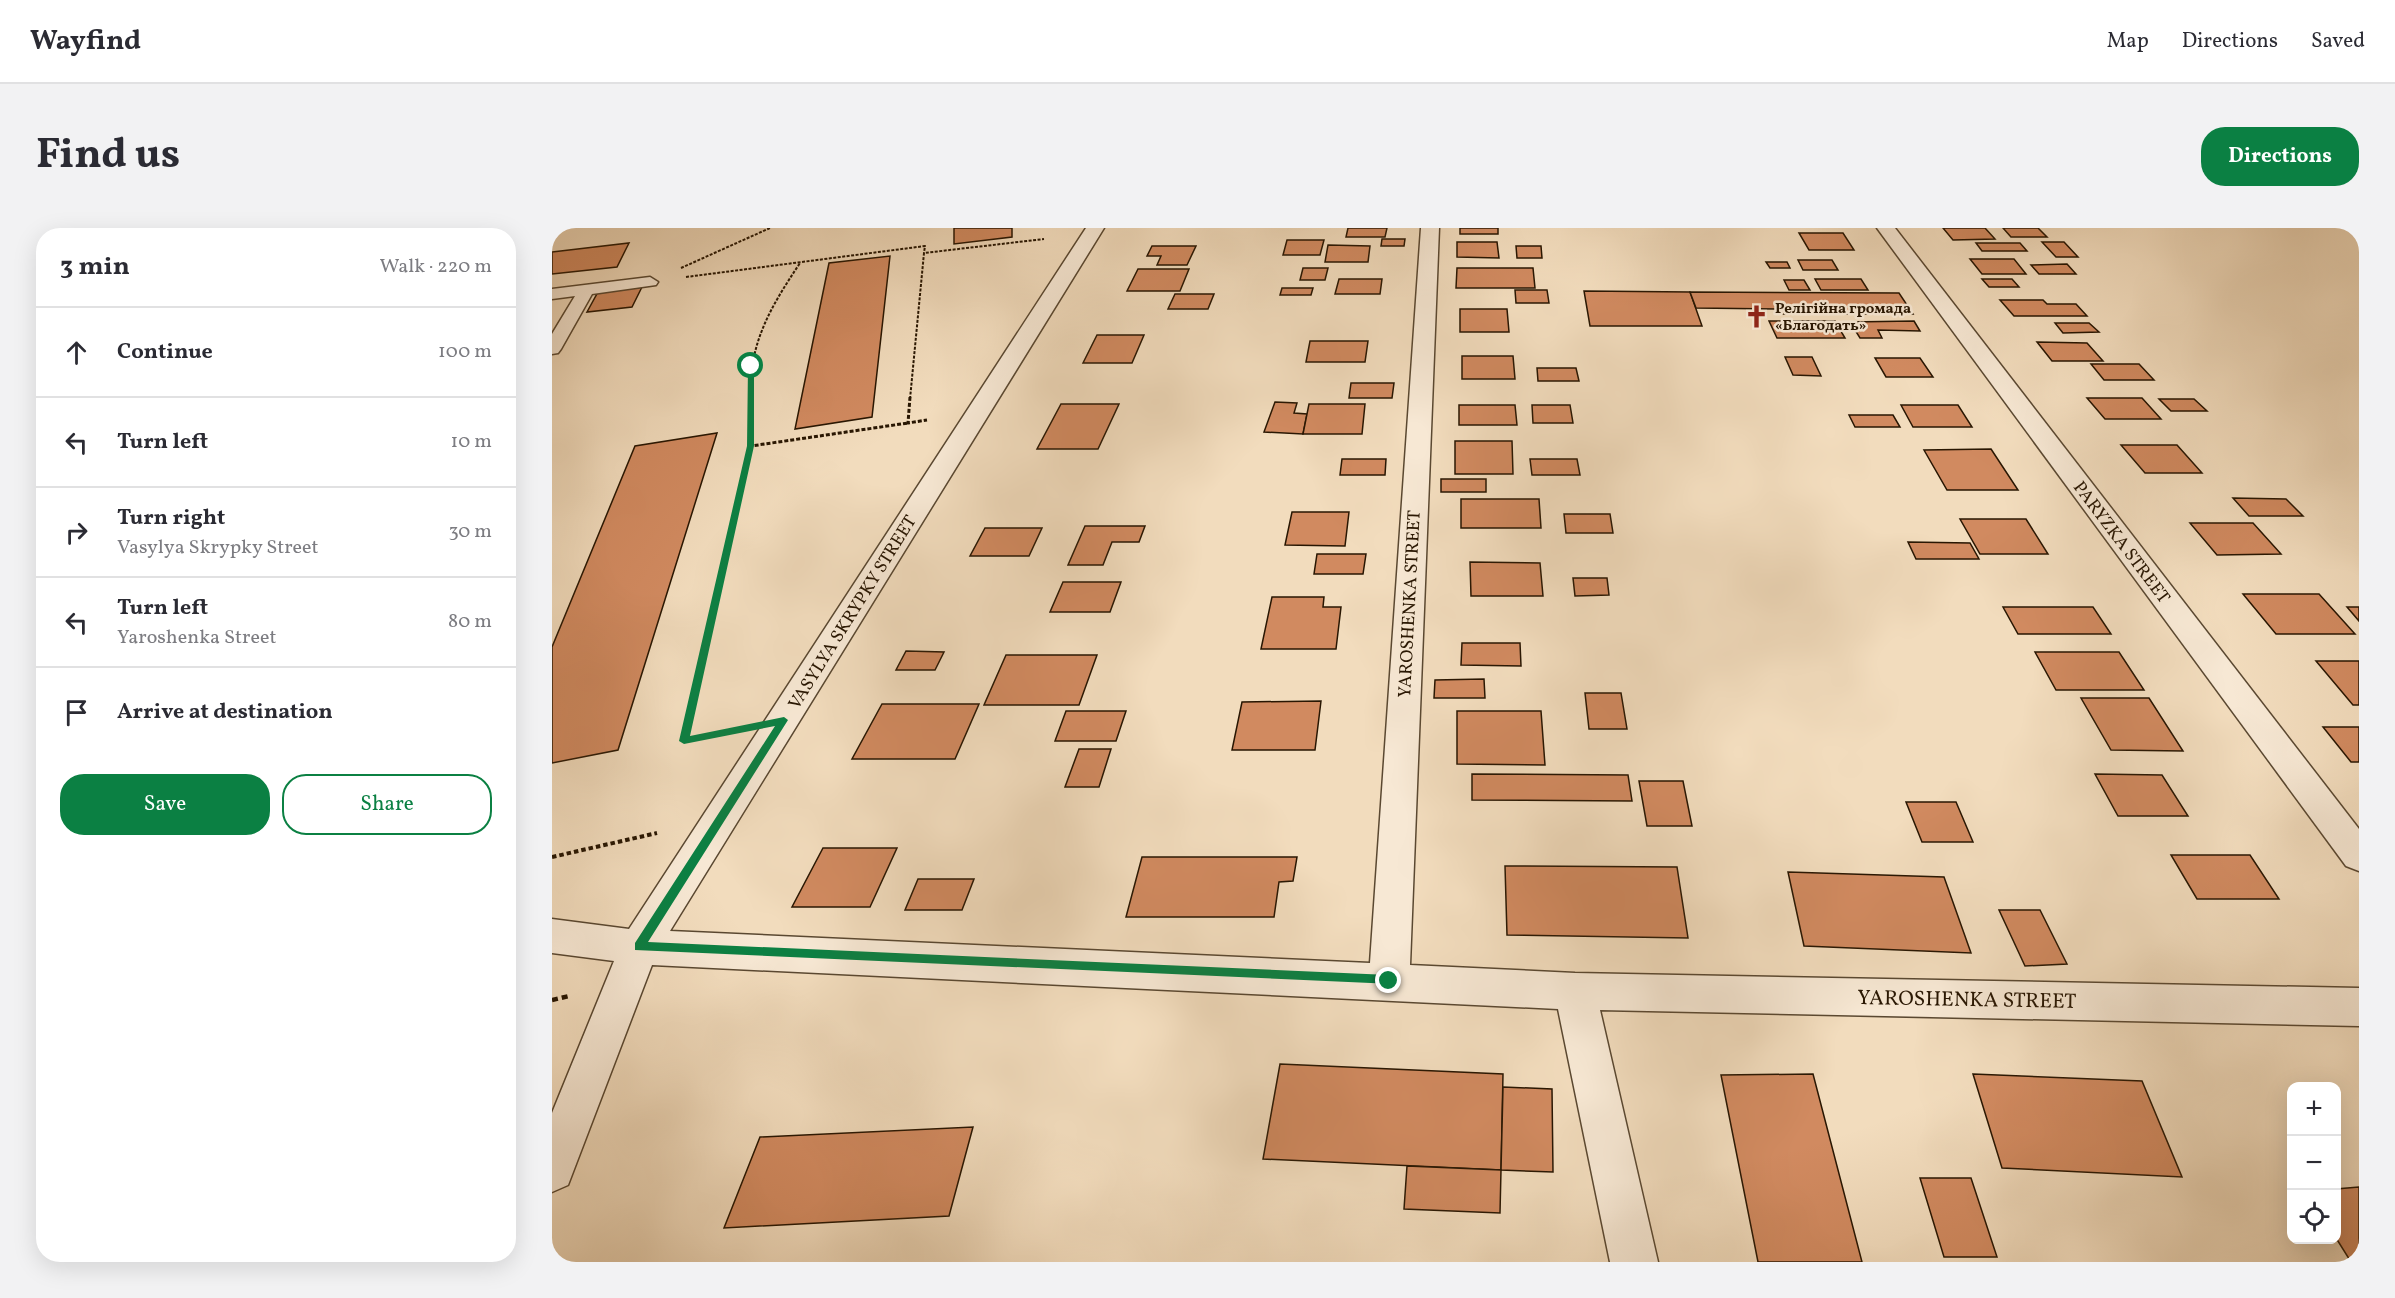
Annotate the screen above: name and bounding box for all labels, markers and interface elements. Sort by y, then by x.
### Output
text: Wayfind [30,22,141,61]
text: Map [2107,27,2149,56]
text: Directions [2182,27,2278,56]
text: Saved [2311,27,2365,56]
text: Find us [36,127,180,186]
button: Directions [2201,127,2359,186]
text: 3 min [60,249,130,285]
text: Walk · 220 m [380,253,492,281]
place label: Релігійна громада «Благодать» [1775,299,1911,337]
church icon: Релігійна громада «Благодать» [1744,304,1770,330]
icon: ahead [60,336,93,369]
text: Continue [117,337,213,368]
text: 100 m [438,338,492,366]
route start [737,352,763,378]
icon: left [60,426,93,459]
text: Turn left [117,427,208,458]
text: 10 m [451,428,492,456]
street label: PARYZKA STREET [2066,476,2175,610]
text: Turn right [117,503,225,534]
street label: YAROSHENKA STREET [1393,509,1428,698]
street label: VASYLYA SKRYPKY STREET [783,511,924,715]
icon: right [60,516,93,549]
text: 30 m [448,518,492,546]
text: Vasylya Skrypky Street [117,534,319,562]
text: Turn left [117,593,208,624]
icon: left [60,606,93,639]
text: 80 m [448,608,492,636]
text: Yaroshenka Street [117,624,276,652]
icon: arrive [60,696,93,729]
text: Arrive at destination [117,697,333,728]
button: Save [60,774,270,835]
button: Share [282,774,492,835]
route end [1375,967,1401,993]
street label: YAROSHENKA STREET [1857,984,2077,1017]
map controls [2287,1082,2341,1244]
button: + [2287,1082,2341,1136]
button: − [2287,1136,2341,1190]
button: locate [2287,1190,2341,1244]

